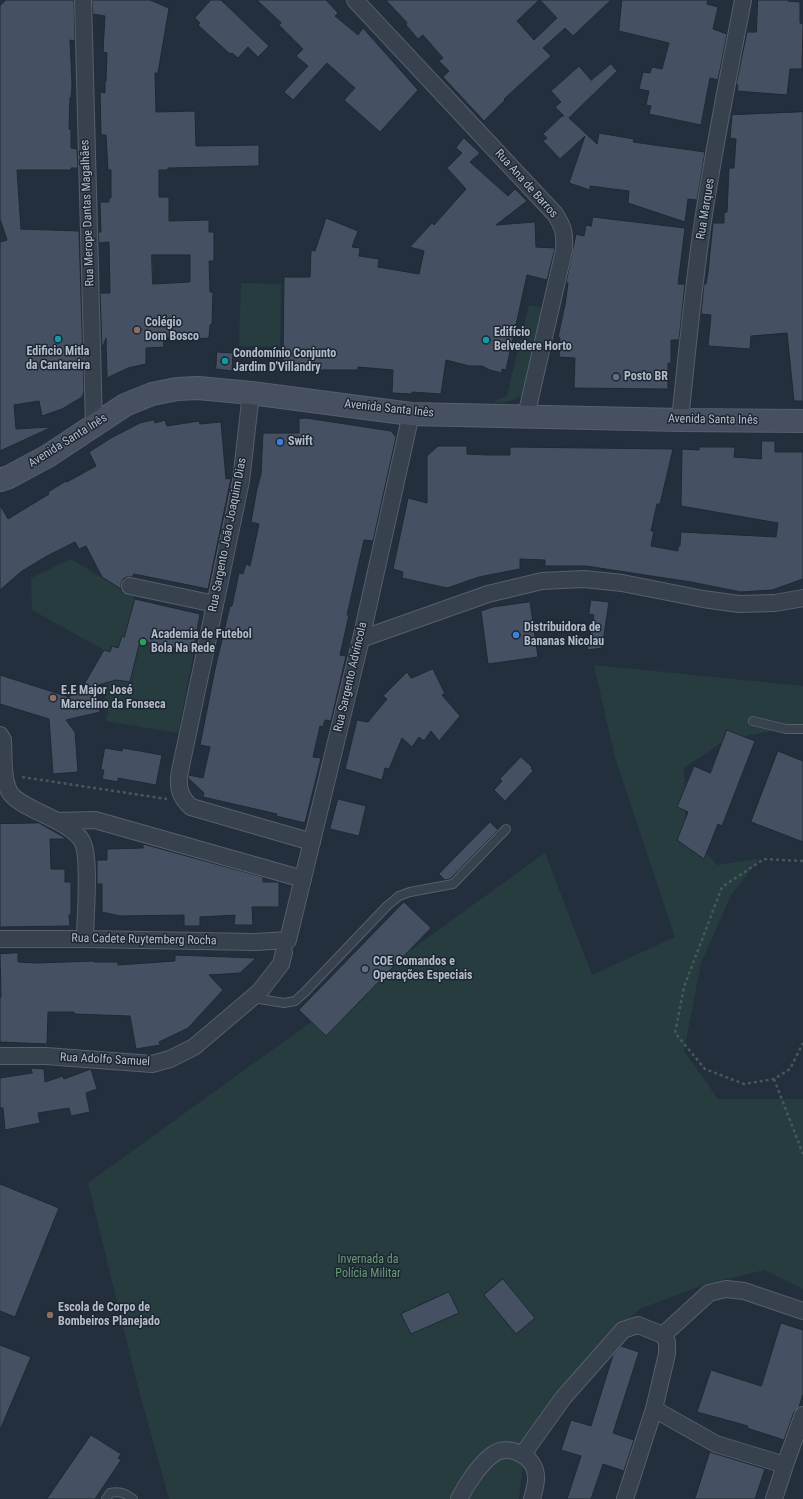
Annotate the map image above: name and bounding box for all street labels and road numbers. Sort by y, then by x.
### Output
street label: Rua Merope Dantas Magalhães [78,139,98,287]
street label: Rua Ana de Barros [491,147,561,221]
street label: Rua Marques [694,177,718,241]
street label: Avenida Santa Inês [343,397,435,421]
street label: Avenida Santa Inês [26,411,110,471]
street label: Avenida Santa Inês [668,412,758,428]
street label: Rua Sargento João Joaquim Dias [206,457,250,613]
street label: Rua Sargento Advíncola [331,621,371,733]
street label: Rua Cadete Ruytemberg Rocha [71,932,217,948]
street label: Rua Adolfo Samuel [60,1050,150,1070]

